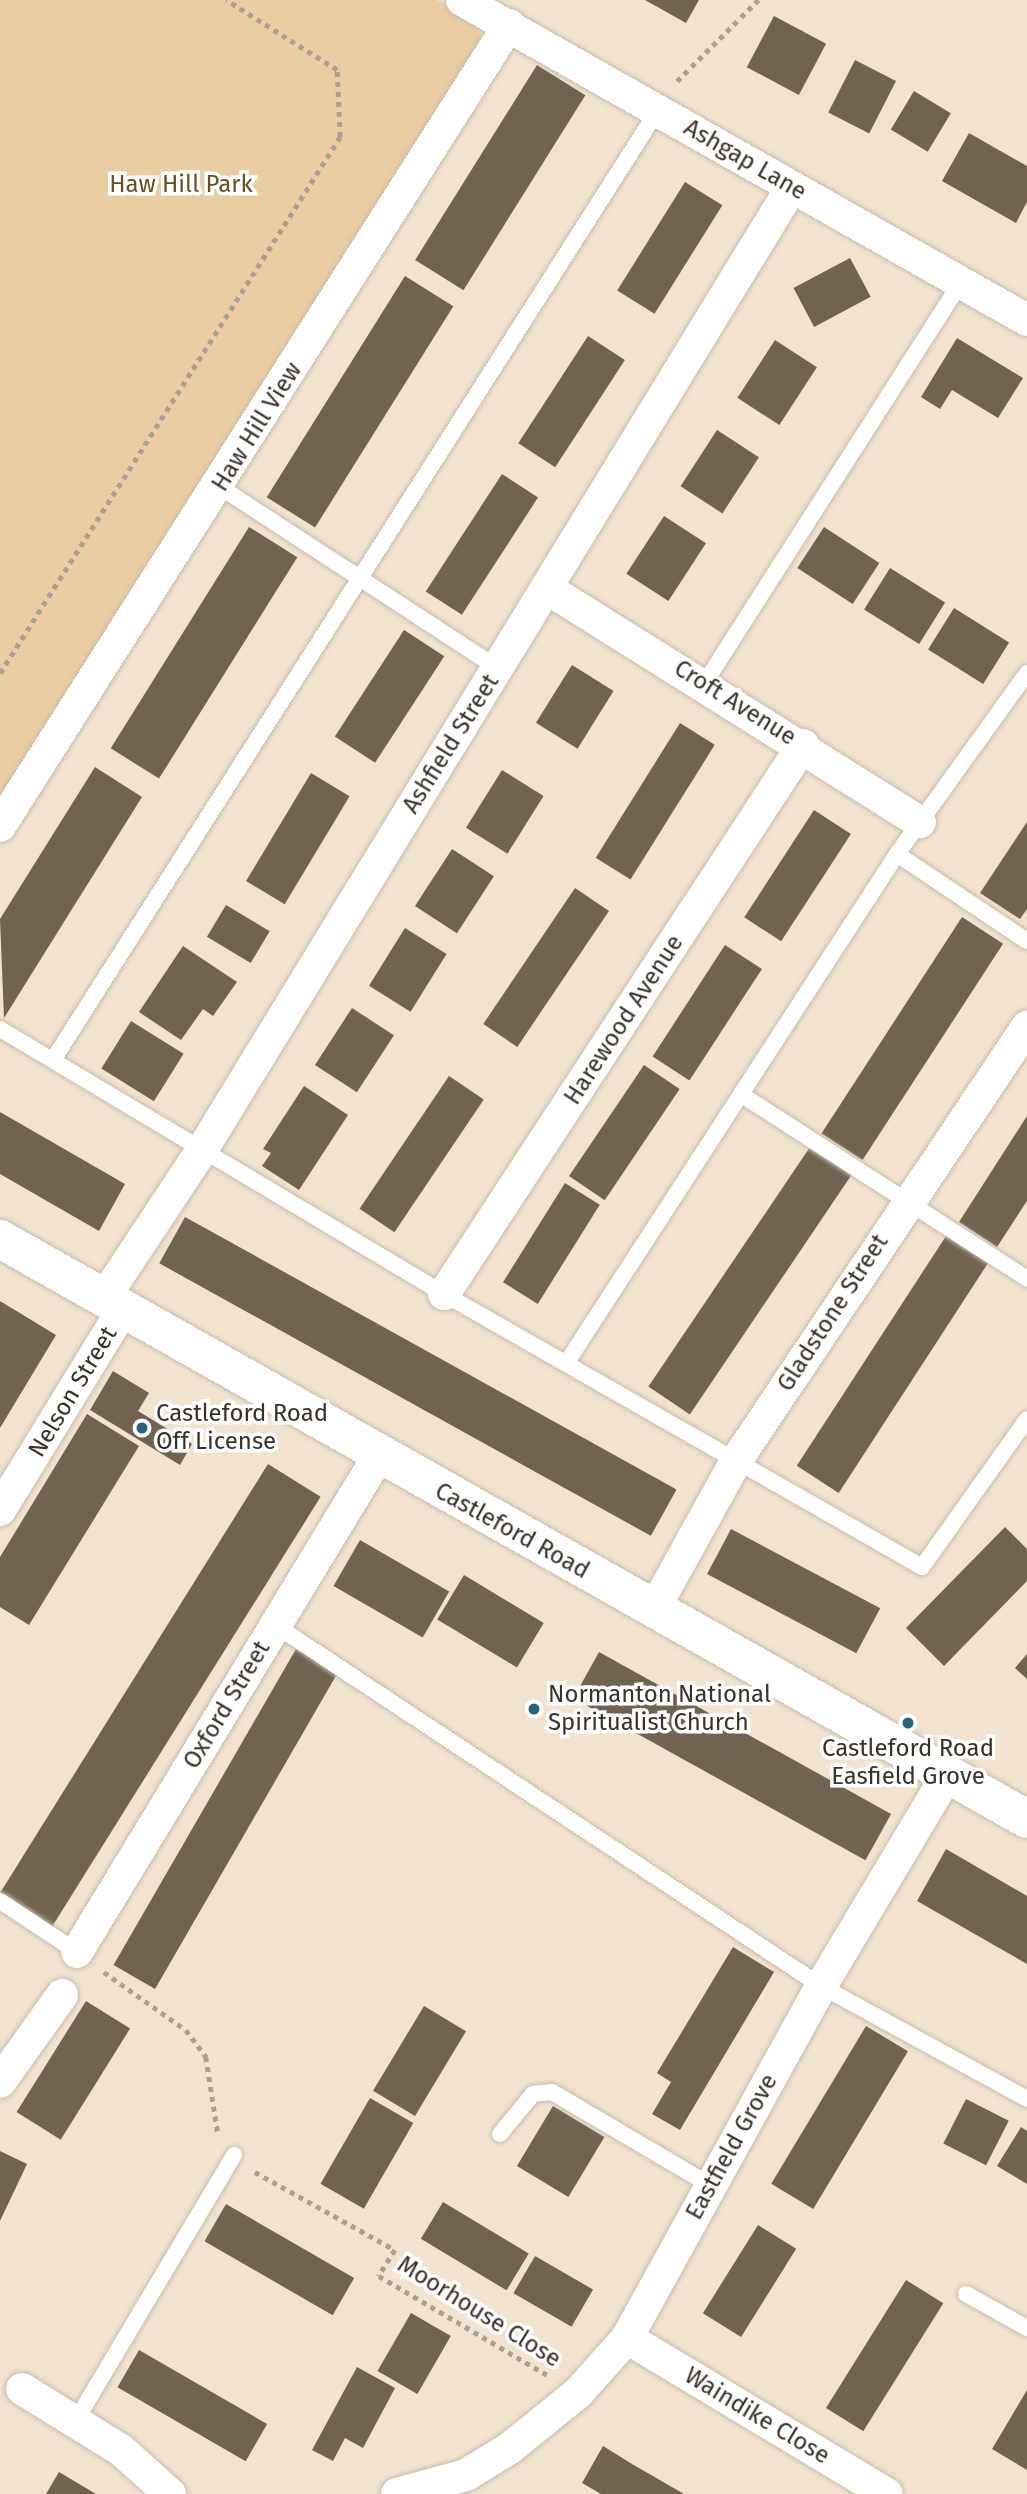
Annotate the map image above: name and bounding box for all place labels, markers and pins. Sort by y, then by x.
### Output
place label: Castleford Road Off License [156,1400,328,1456]
marker: Castleford Road Off License [134,1420,150,1436]
place label: Normanton National Spiritualist Church [548,1681,771,1737]
marker: Normanton National Spiritualist Church [526,1701,542,1717]
marker: Castleford Road Easfield Grove [900,1715,916,1731]
place label: Castleford Road Easfield Grove [822,1735,994,1791]

